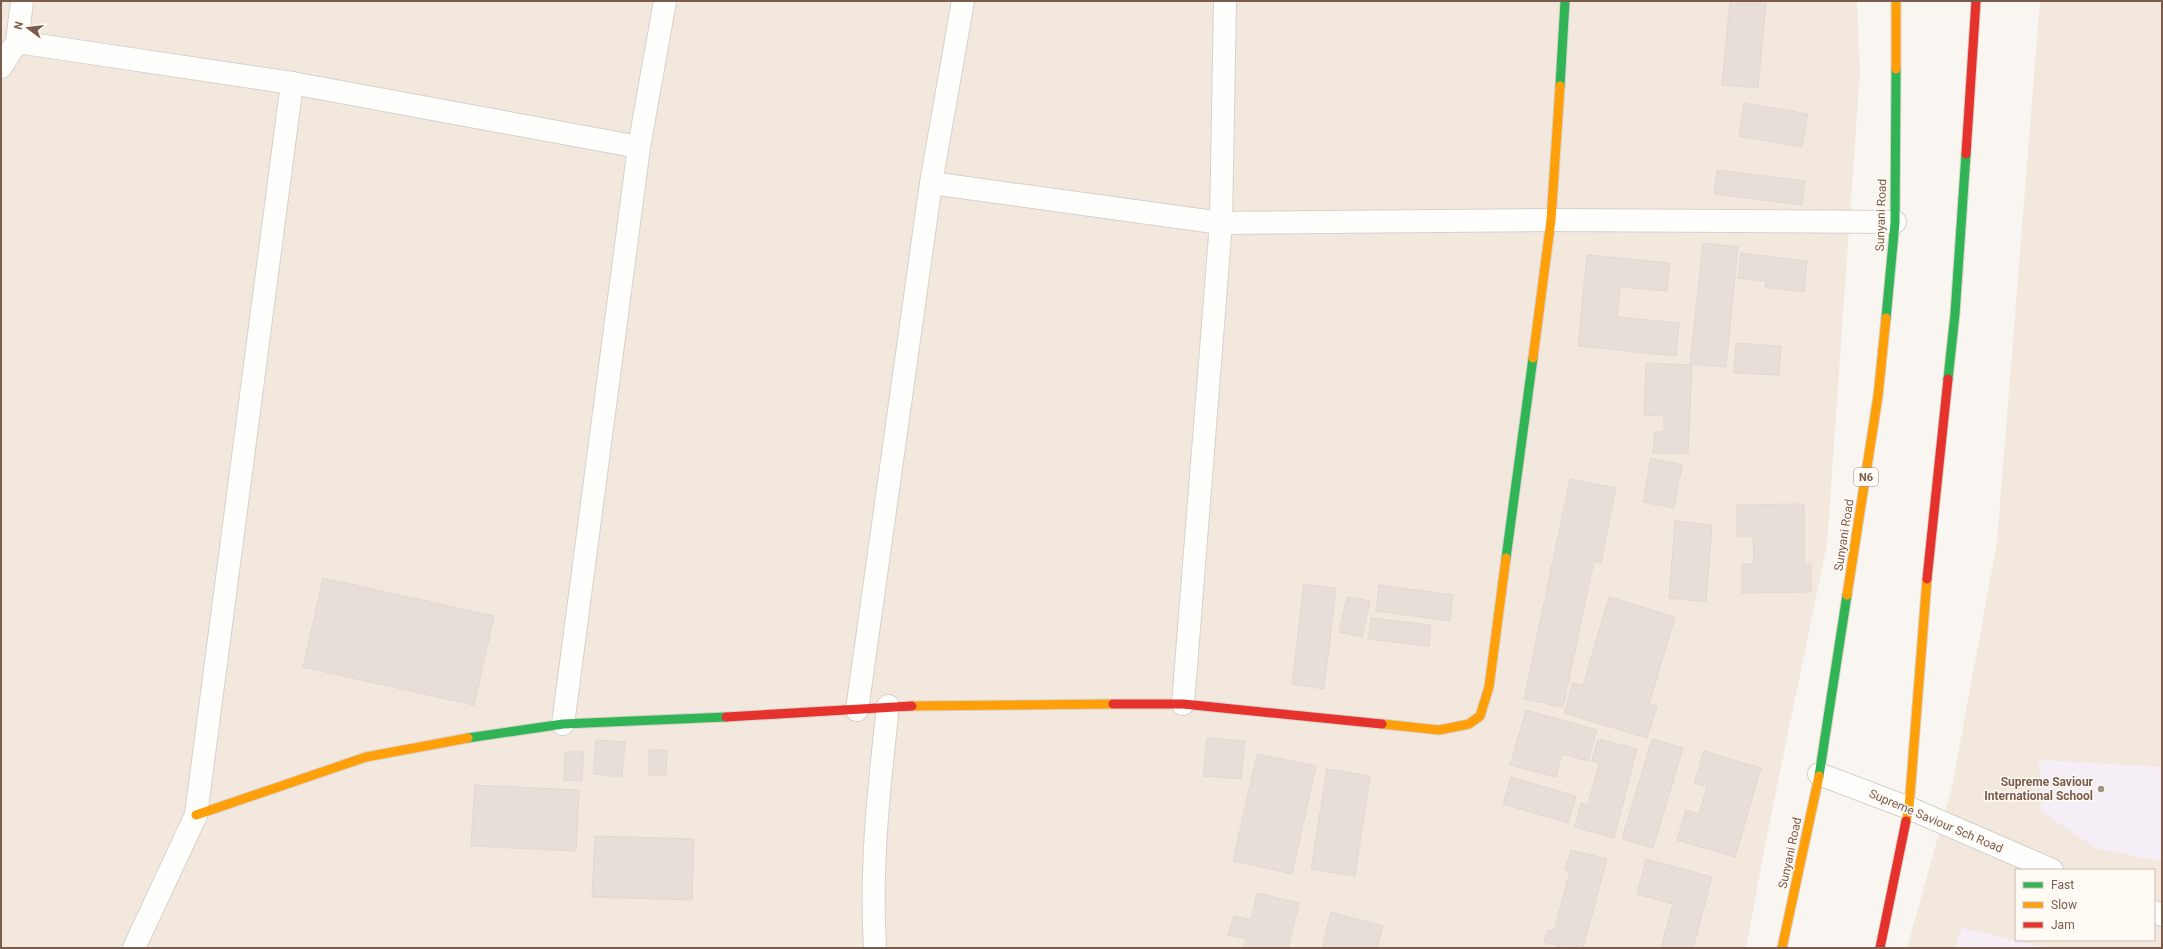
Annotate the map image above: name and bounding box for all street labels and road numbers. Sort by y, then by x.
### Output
street label: Sunyani Road [1873,179,1889,251]
road number: N6 [1854,468,1878,486]
street label: Sunyani Road [1831,498,1857,572]
street label: Supreme Saviour Sch Road [1867,786,2005,856]
street label: Sunyani Road [1776,816,1804,890]

